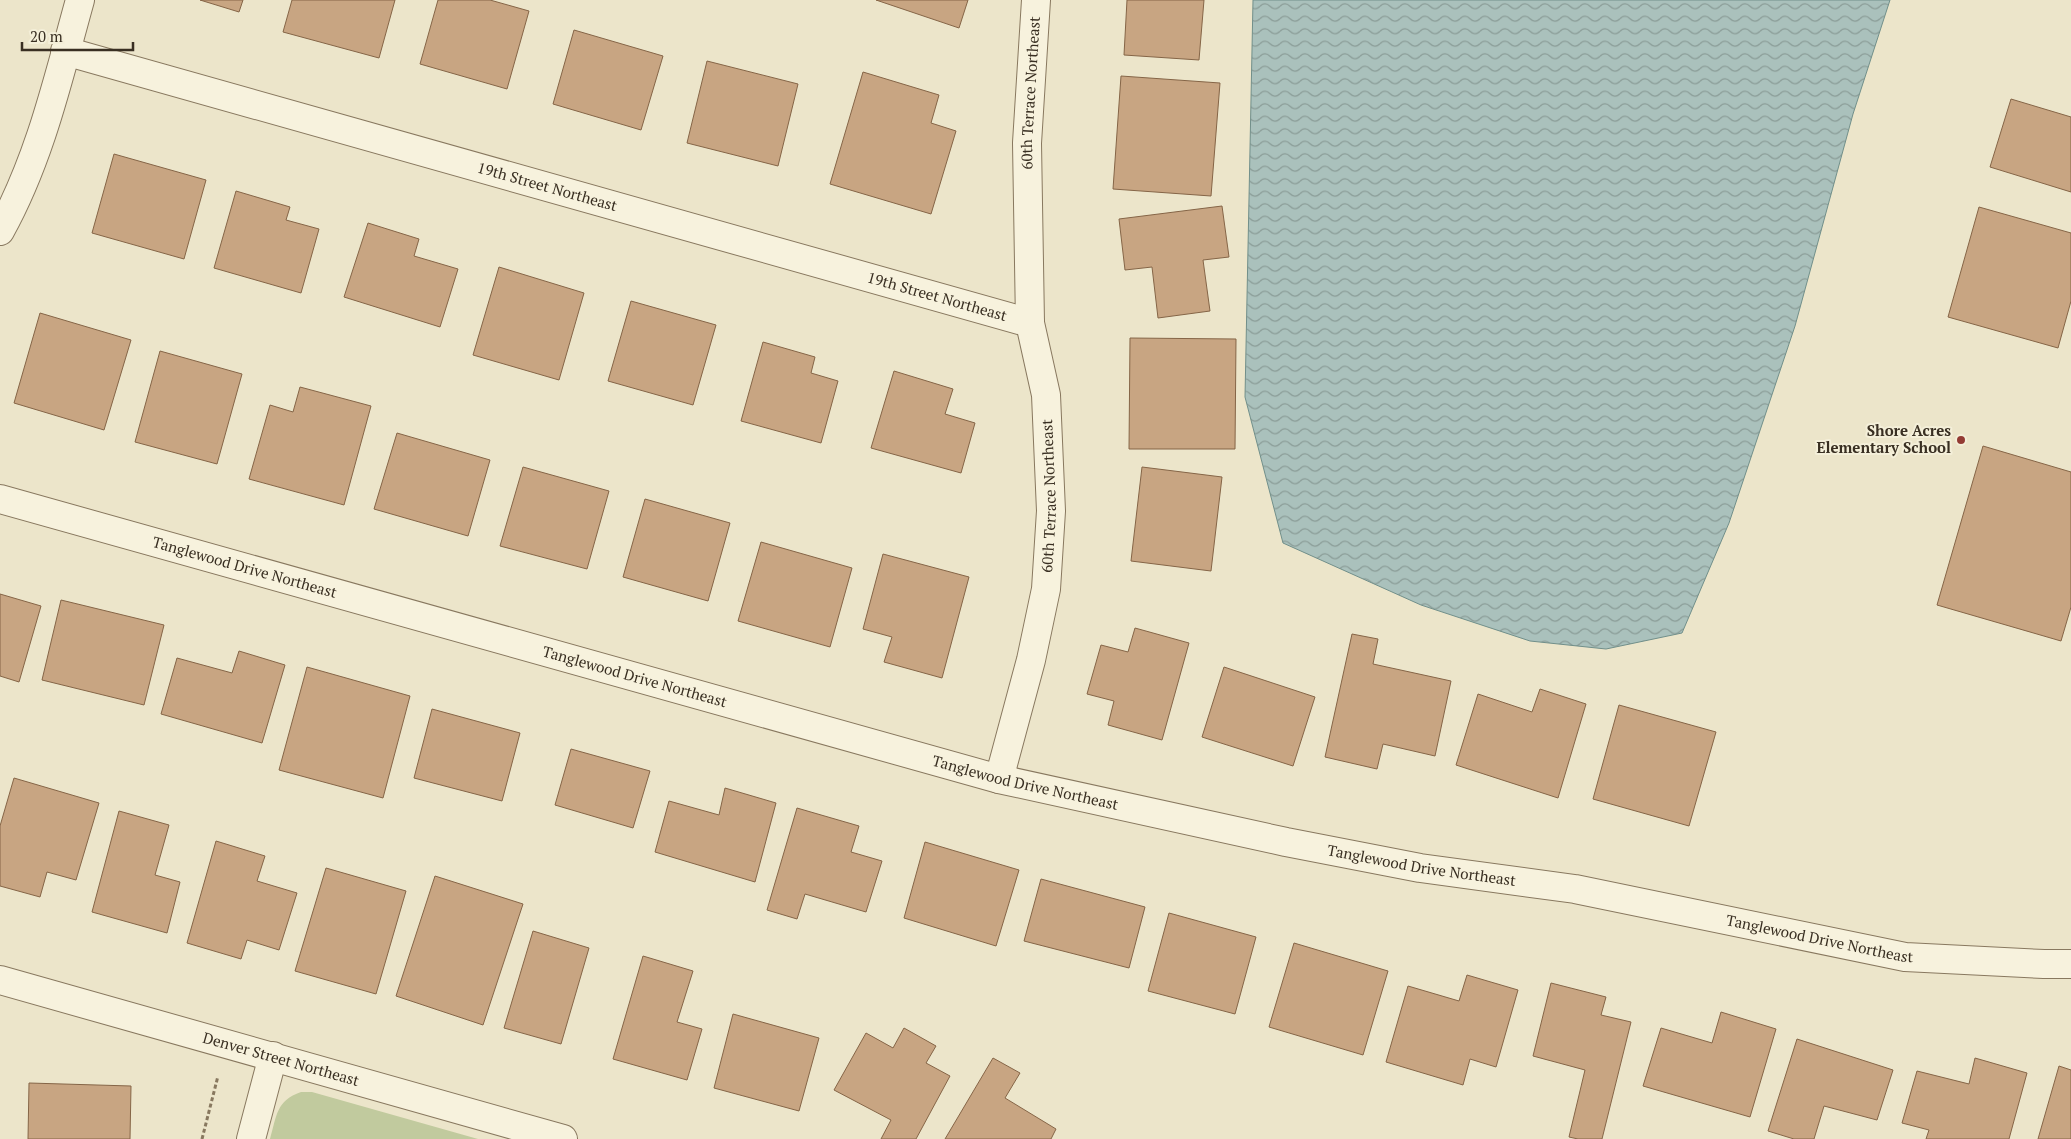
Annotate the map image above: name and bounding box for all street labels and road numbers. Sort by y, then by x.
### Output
street label: 60th Terrace Northeast [1016,15,1044,170]
street label: 19th Street Northeast [475,157,620,215]
street label: 19th Street Northeast [865,267,1010,325]
street label: 60th Terrace Northeast [1036,418,1060,573]
street label: Tanglewood Drive Northeast [150,531,340,602]
street label: Tanglewood Drive Northeast [540,641,730,711]
street label: Tanglewood Drive Northeast [930,750,1121,814]
street label: Tanglewood Drive Northeast [1326,839,1518,890]
street label: Tanglewood Drive Northeast [1724,909,1914,966]
street label: Denver Street Northeast [201,1027,362,1090]

